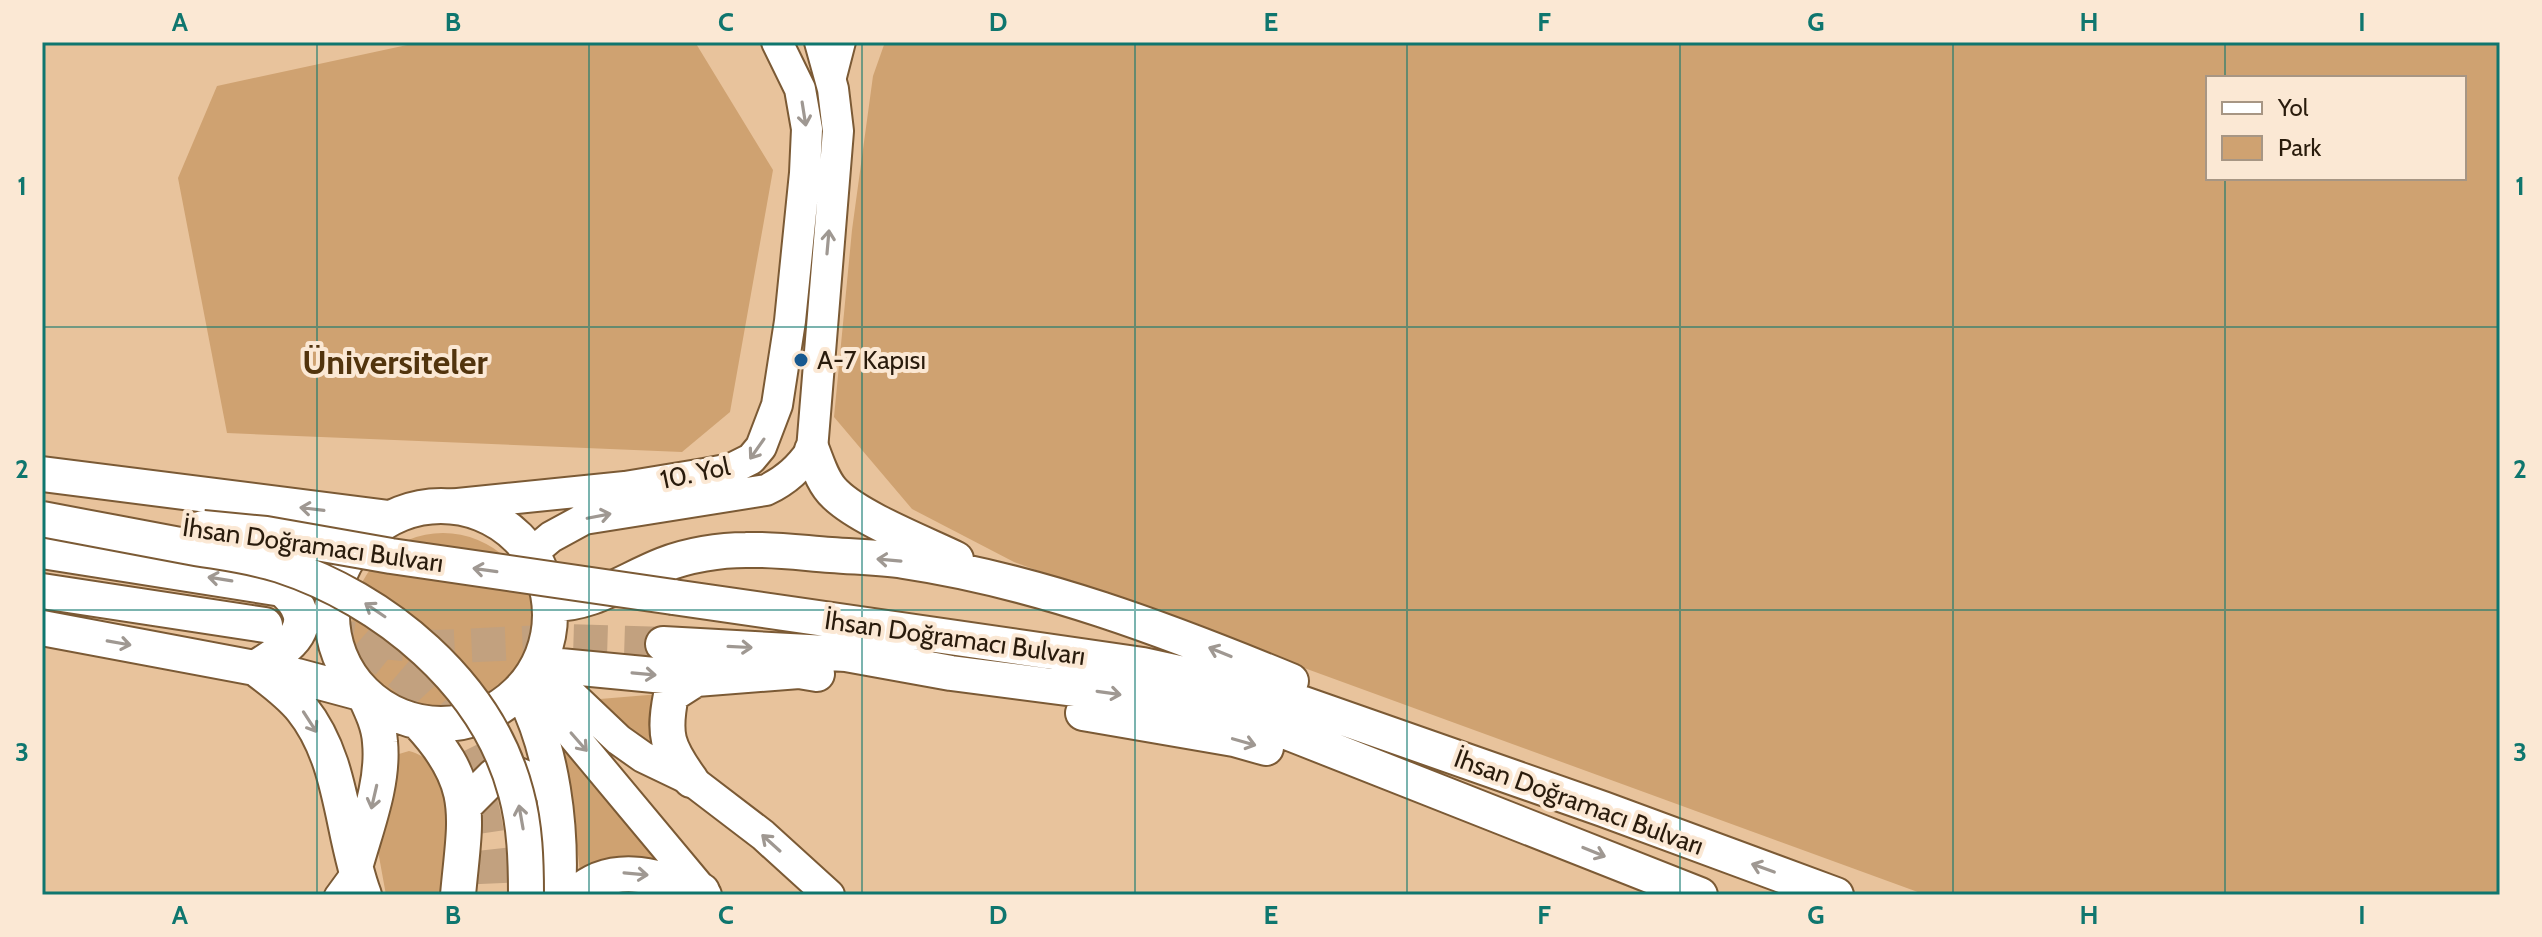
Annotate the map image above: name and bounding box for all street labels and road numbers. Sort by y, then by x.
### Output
street label: 10. Yol [657,450,733,496]
street label: İhsan Doğramacı Bulvarı [180,511,446,579]
street label: İhsan Doğramacı Bulvarı [822,604,1088,672]
street label: İhsan Doğramacı Bulvarı [1450,742,1708,862]

